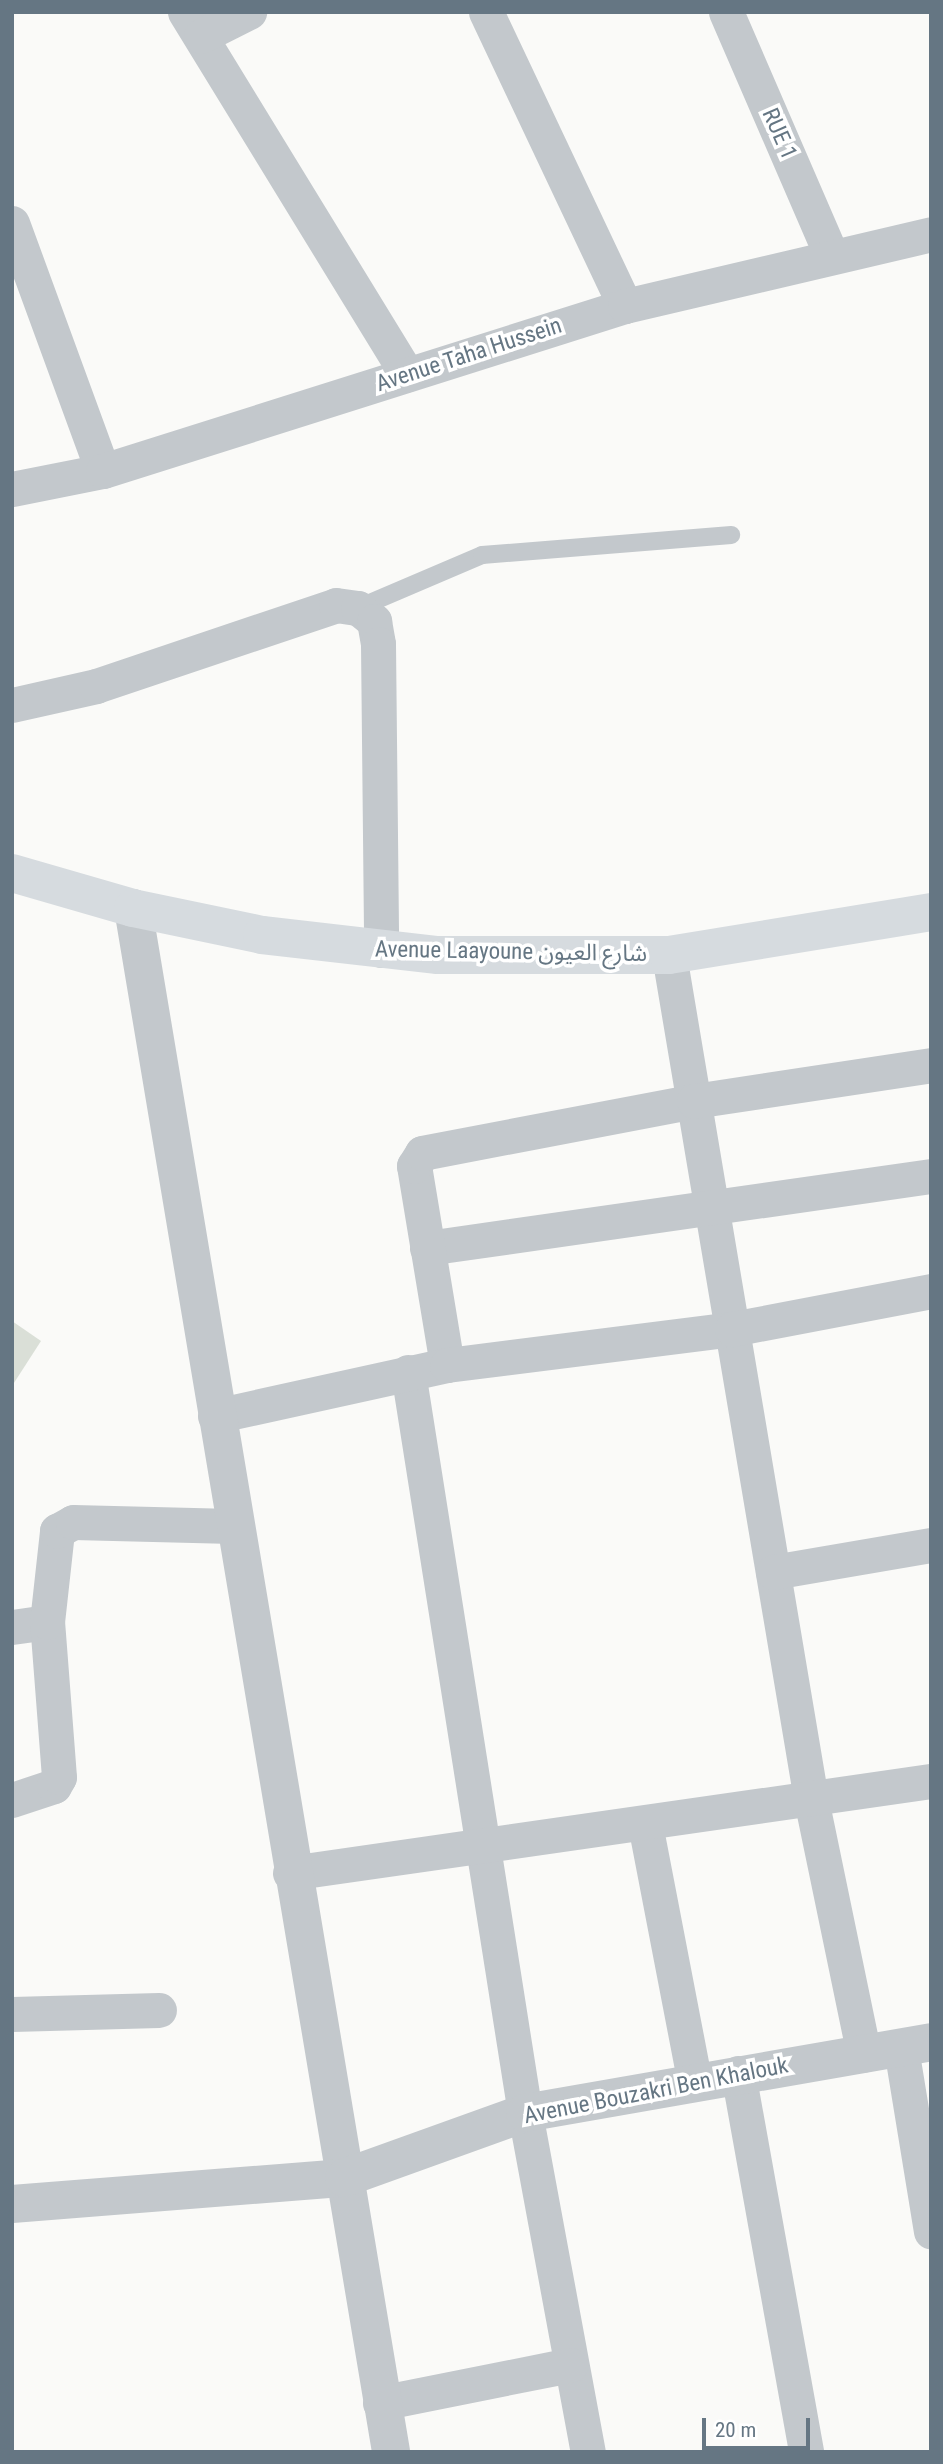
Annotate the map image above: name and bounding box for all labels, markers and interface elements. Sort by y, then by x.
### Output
street label: RUE 1 [756,104,802,164]
street label: Avenue Taha Hussein [372,312,566,398]
street label: Avenue Laayoune شارع العيون [375,936,647,968]
street label: Avenue Bouzakri Ben Khalouk [522,2052,790,2130]
scale bar [705,2404,814,2448]
text: 20 m [715,2418,756,2442]

